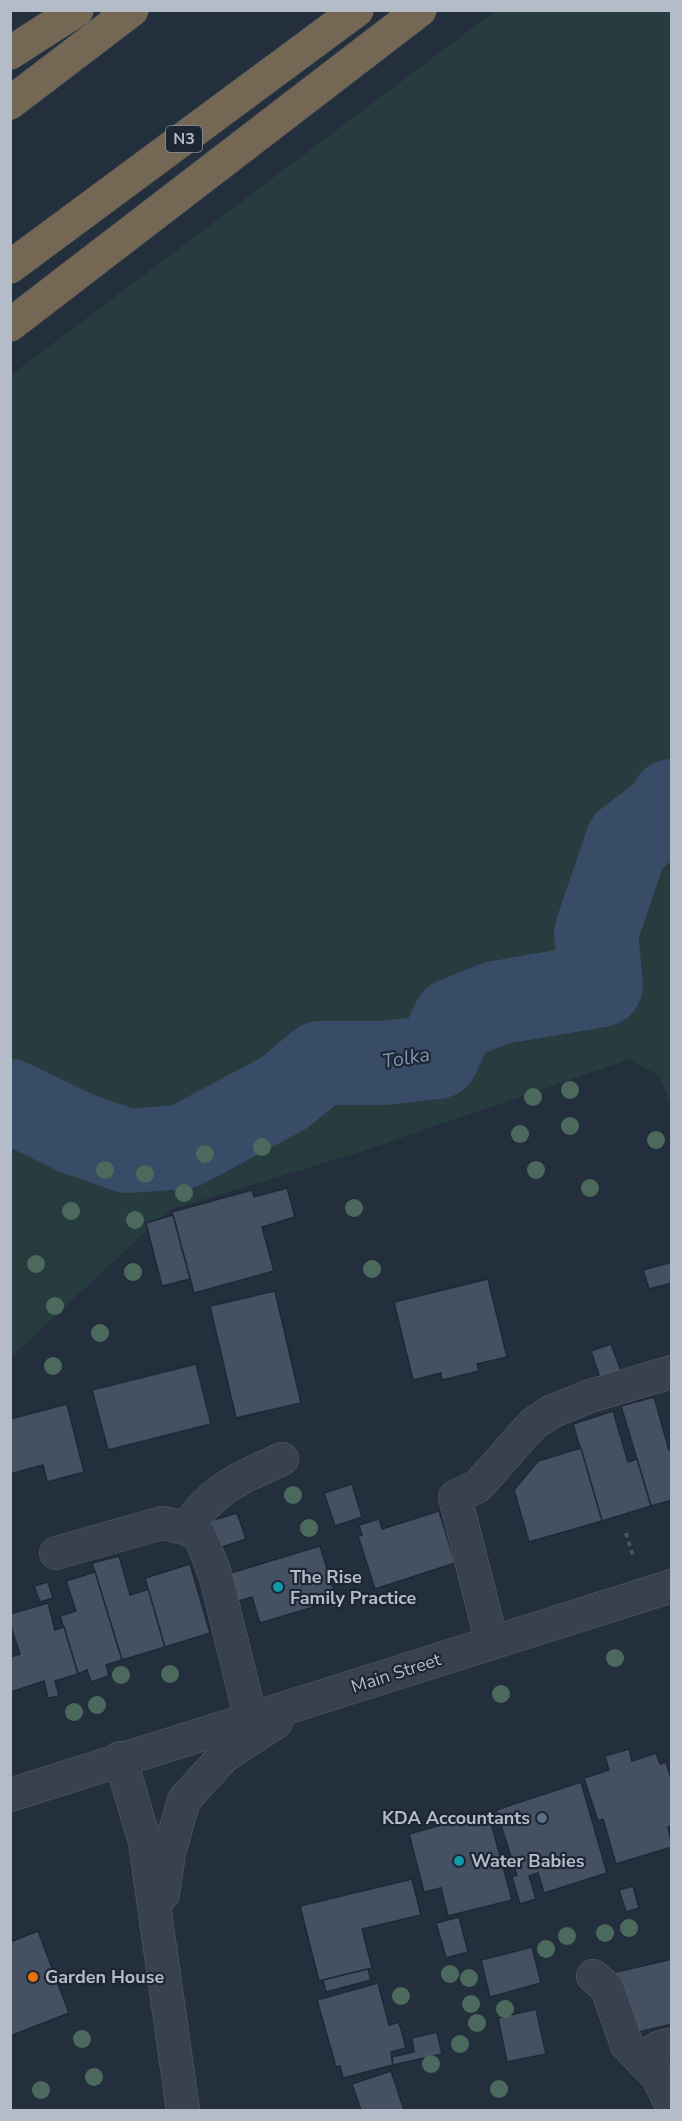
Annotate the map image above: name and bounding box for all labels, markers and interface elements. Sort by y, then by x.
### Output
road number: N3 [166,126,202,152]
water label: Tolka [380,1041,432,1075]
place label: The Rise Family Practice [290,1565,417,1610]
marker: The Rise Family Practice [271,1580,285,1594]
street label: Main Street [348,1647,445,1699]
place label: KDA Accountants [382,1806,530,1830]
marker: KDA Accountants [535,1811,549,1825]
place label: Water Babies [471,1849,585,1873]
marker: Water Babies [452,1854,466,1868]
place label: Garden House [45,1965,164,1989]
marker: Garden House [26,1970,40,1984]

